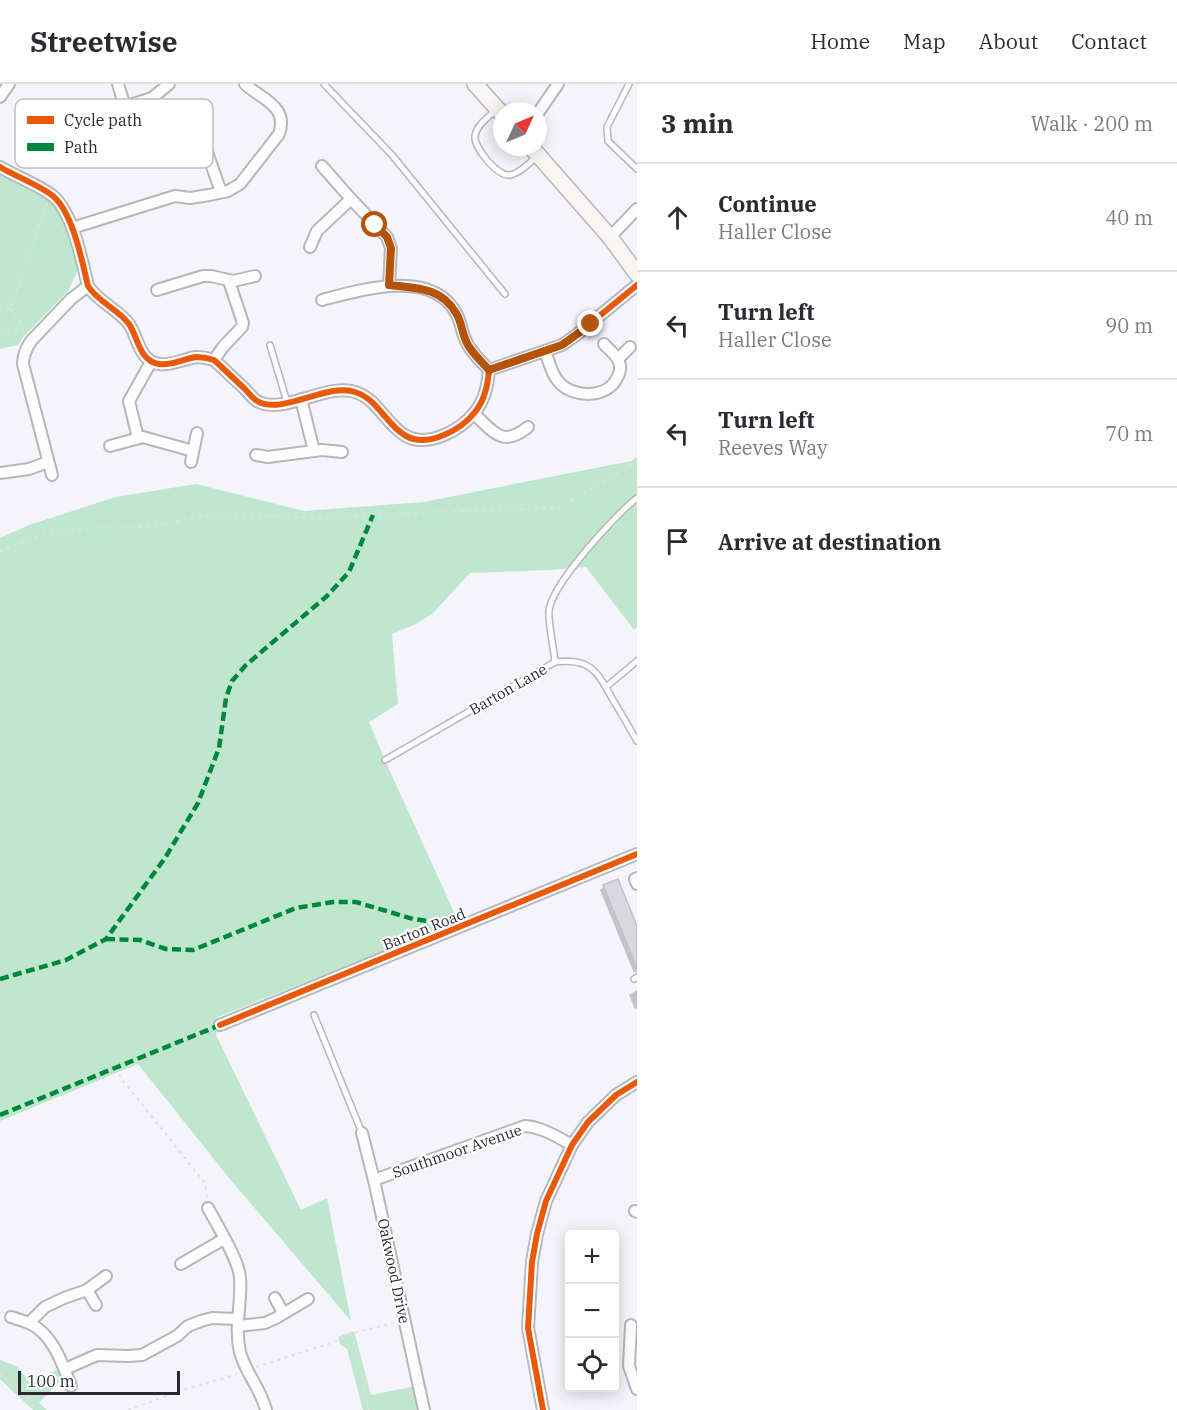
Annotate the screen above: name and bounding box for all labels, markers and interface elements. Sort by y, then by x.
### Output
text: Streetwise [30,23,177,60]
text: Home [810,27,870,55]
text: Map [903,27,946,55]
text: About [979,27,1038,55]
text: Contact [1071,27,1147,55]
legend [15,99,213,168]
north arrow [493,102,547,156]
text: 3 min [661,106,734,140]
text: Cycle path [64,110,142,130]
text: Walk · 200 m [1031,110,1153,137]
text: Path [64,137,98,157]
text: Continue [718,189,817,218]
icon: ahead [661,201,694,234]
text: 40 m [1105,204,1153,231]
route start [361,211,387,237]
text: Haller Close [718,218,832,245]
text: Turn left [718,297,814,326]
icon: left [661,309,694,342]
route end [577,310,603,336]
text: 90 m [1105,312,1153,339]
text: Haller Close [718,326,832,353]
text: Turn left [718,405,814,434]
icon: left [661,417,694,450]
text: 70 m [1105,420,1153,447]
text: Reeves Way [718,434,828,461]
icon: arrive [661,525,694,558]
text: Arrive at destination [718,527,941,556]
street label: Barton Lane [466,659,550,719]
street label: Barton Road [380,904,468,954]
street label: Southmoor Avenue [390,1120,524,1182]
street label: Oakwood Drive [374,1217,414,1325]
map controls [565,1230,619,1392]
button: + [565,1230,619,1284]
button: − [565,1284,619,1338]
button: locate [565,1338,619,1392]
scale bar [18,1368,180,1396]
text: 100 m [27,1371,75,1391]

